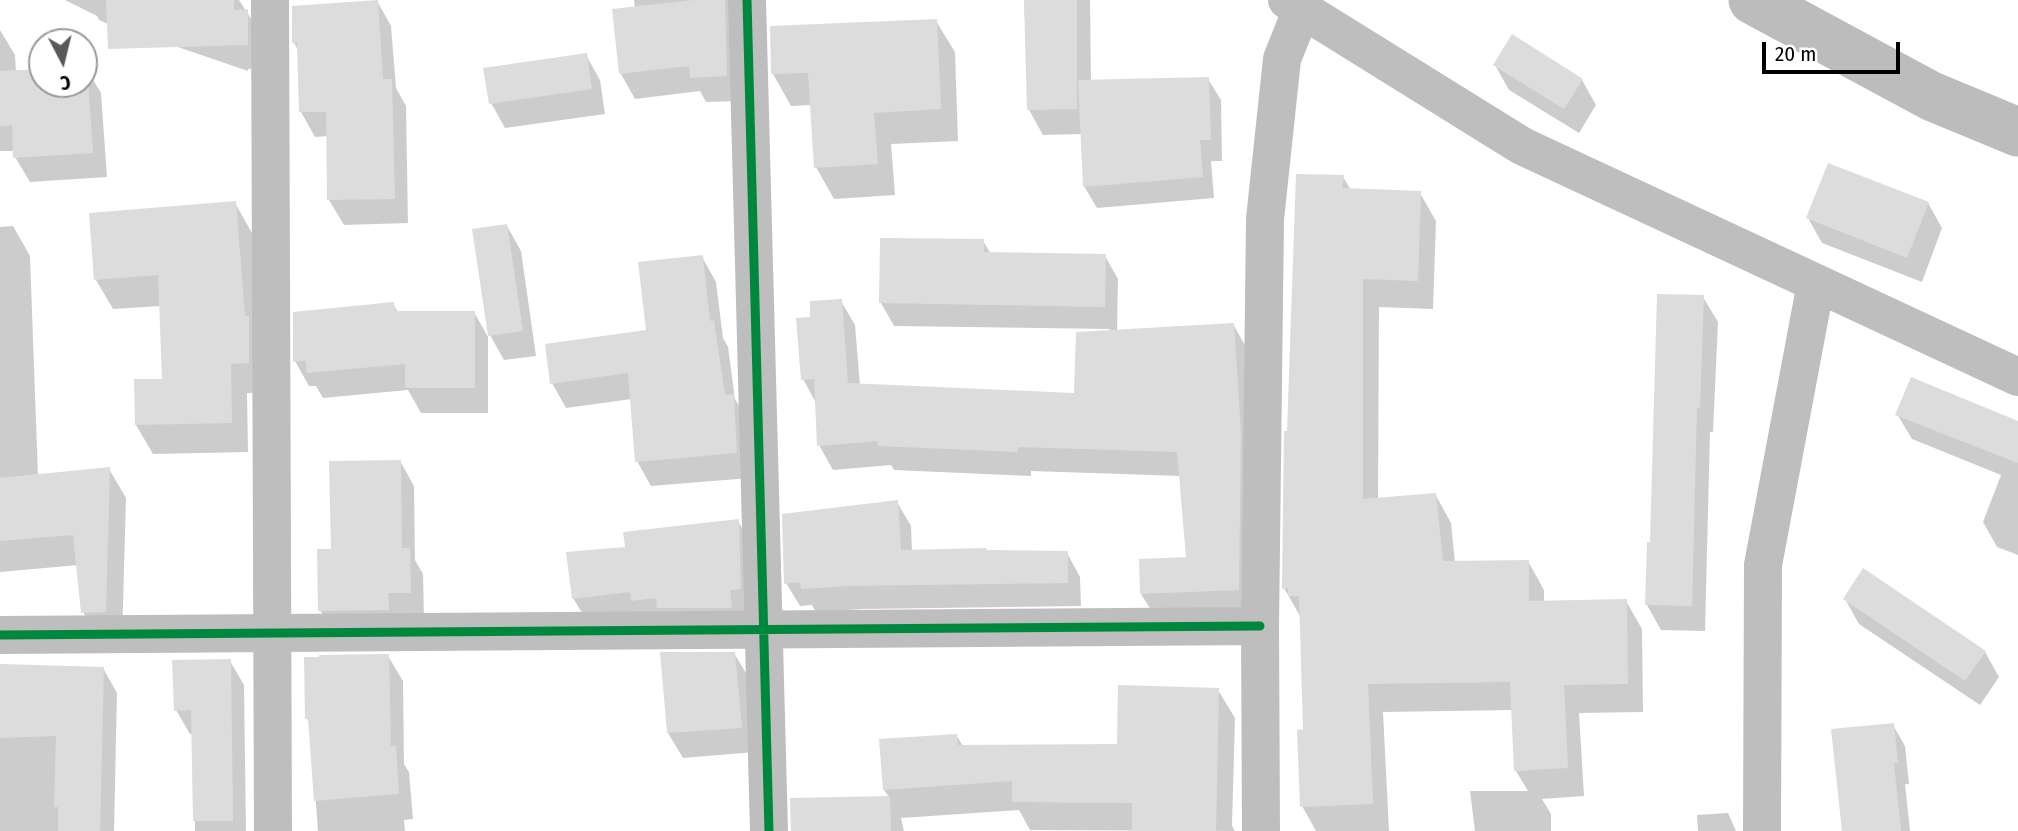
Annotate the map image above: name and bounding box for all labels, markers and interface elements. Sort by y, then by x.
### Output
north arrow [28,28,98,98]
scale bar [1766,28,1904,72]
text: 20 m [1775,41,1816,67]
text: С [59,70,72,94]

